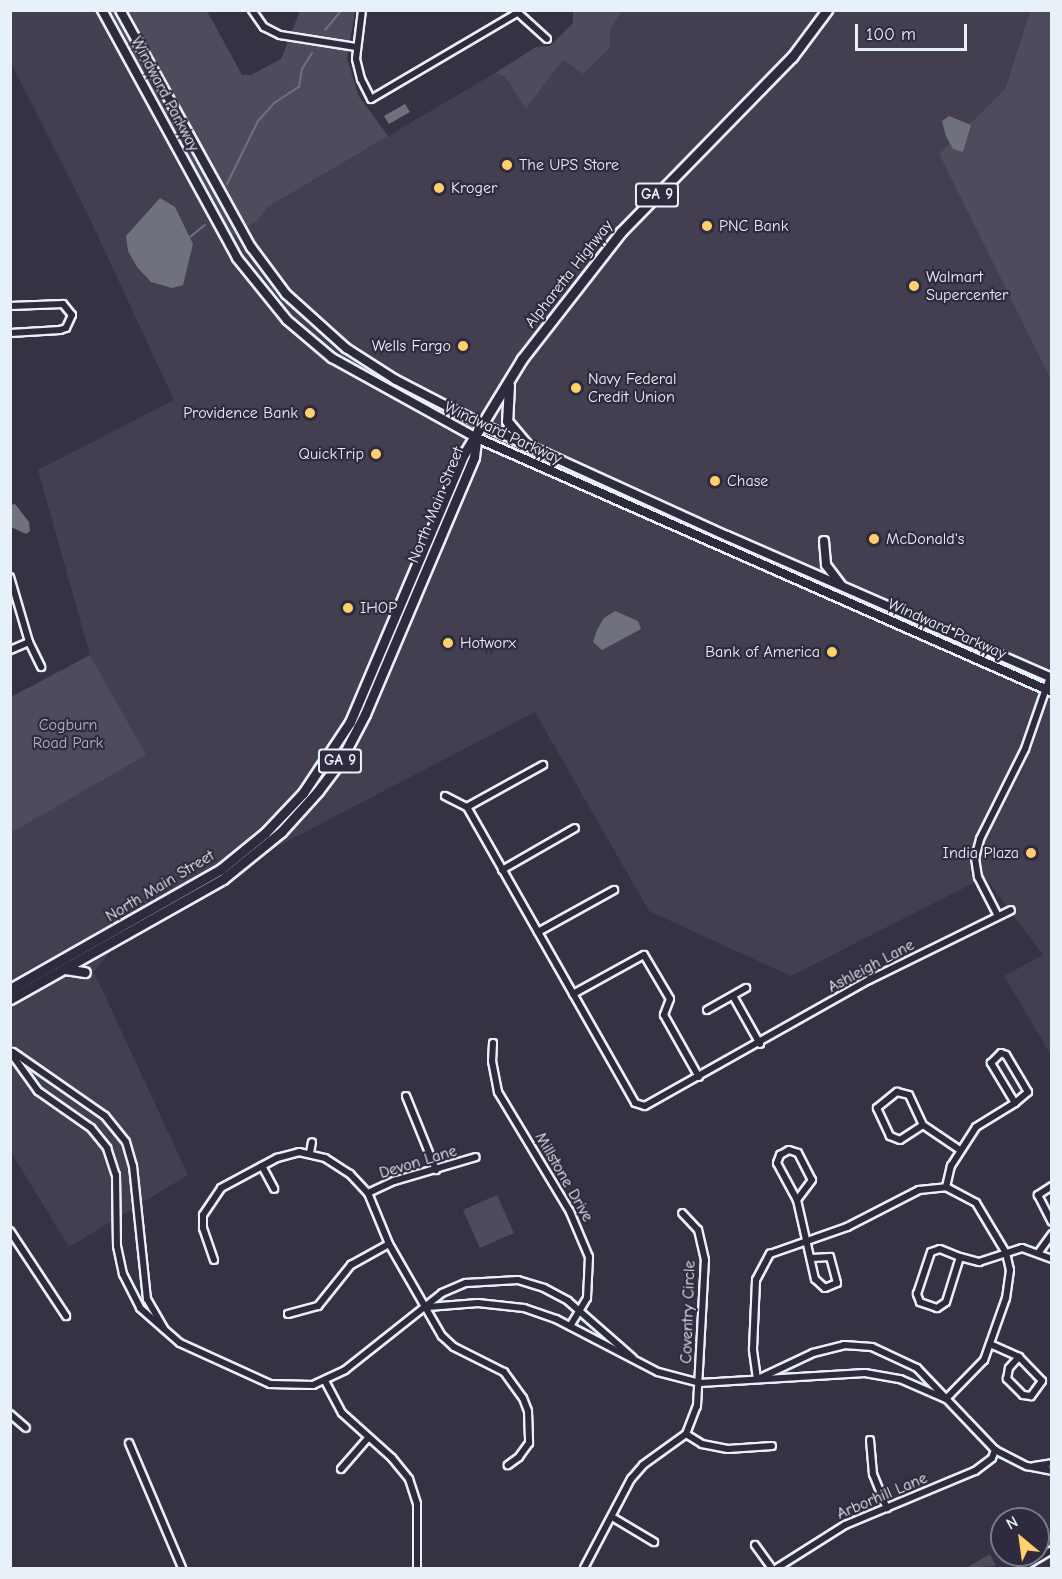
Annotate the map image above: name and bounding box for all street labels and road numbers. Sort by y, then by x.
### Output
street label: Windward Parkway [127,33,203,155]
road number: GA 9 [634,183,680,207]
street label: Alpharetta Highway [521,216,617,332]
street label: Windward Parkway [441,397,565,469]
street label: North Main Street [404,444,468,566]
street label: Windward Parkway [885,594,1009,664]
road number: GA 9 [318,749,362,773]
street label: North Main Street [102,846,218,926]
street label: Ashleigh Lane [825,935,917,997]
street label: Millstone Drive [531,1129,597,1225]
street label: Devon Lane [377,1141,459,1183]
street label: Coventry Circle [677,1260,699,1364]
street label: Arborhill Lane [834,1468,930,1524]

